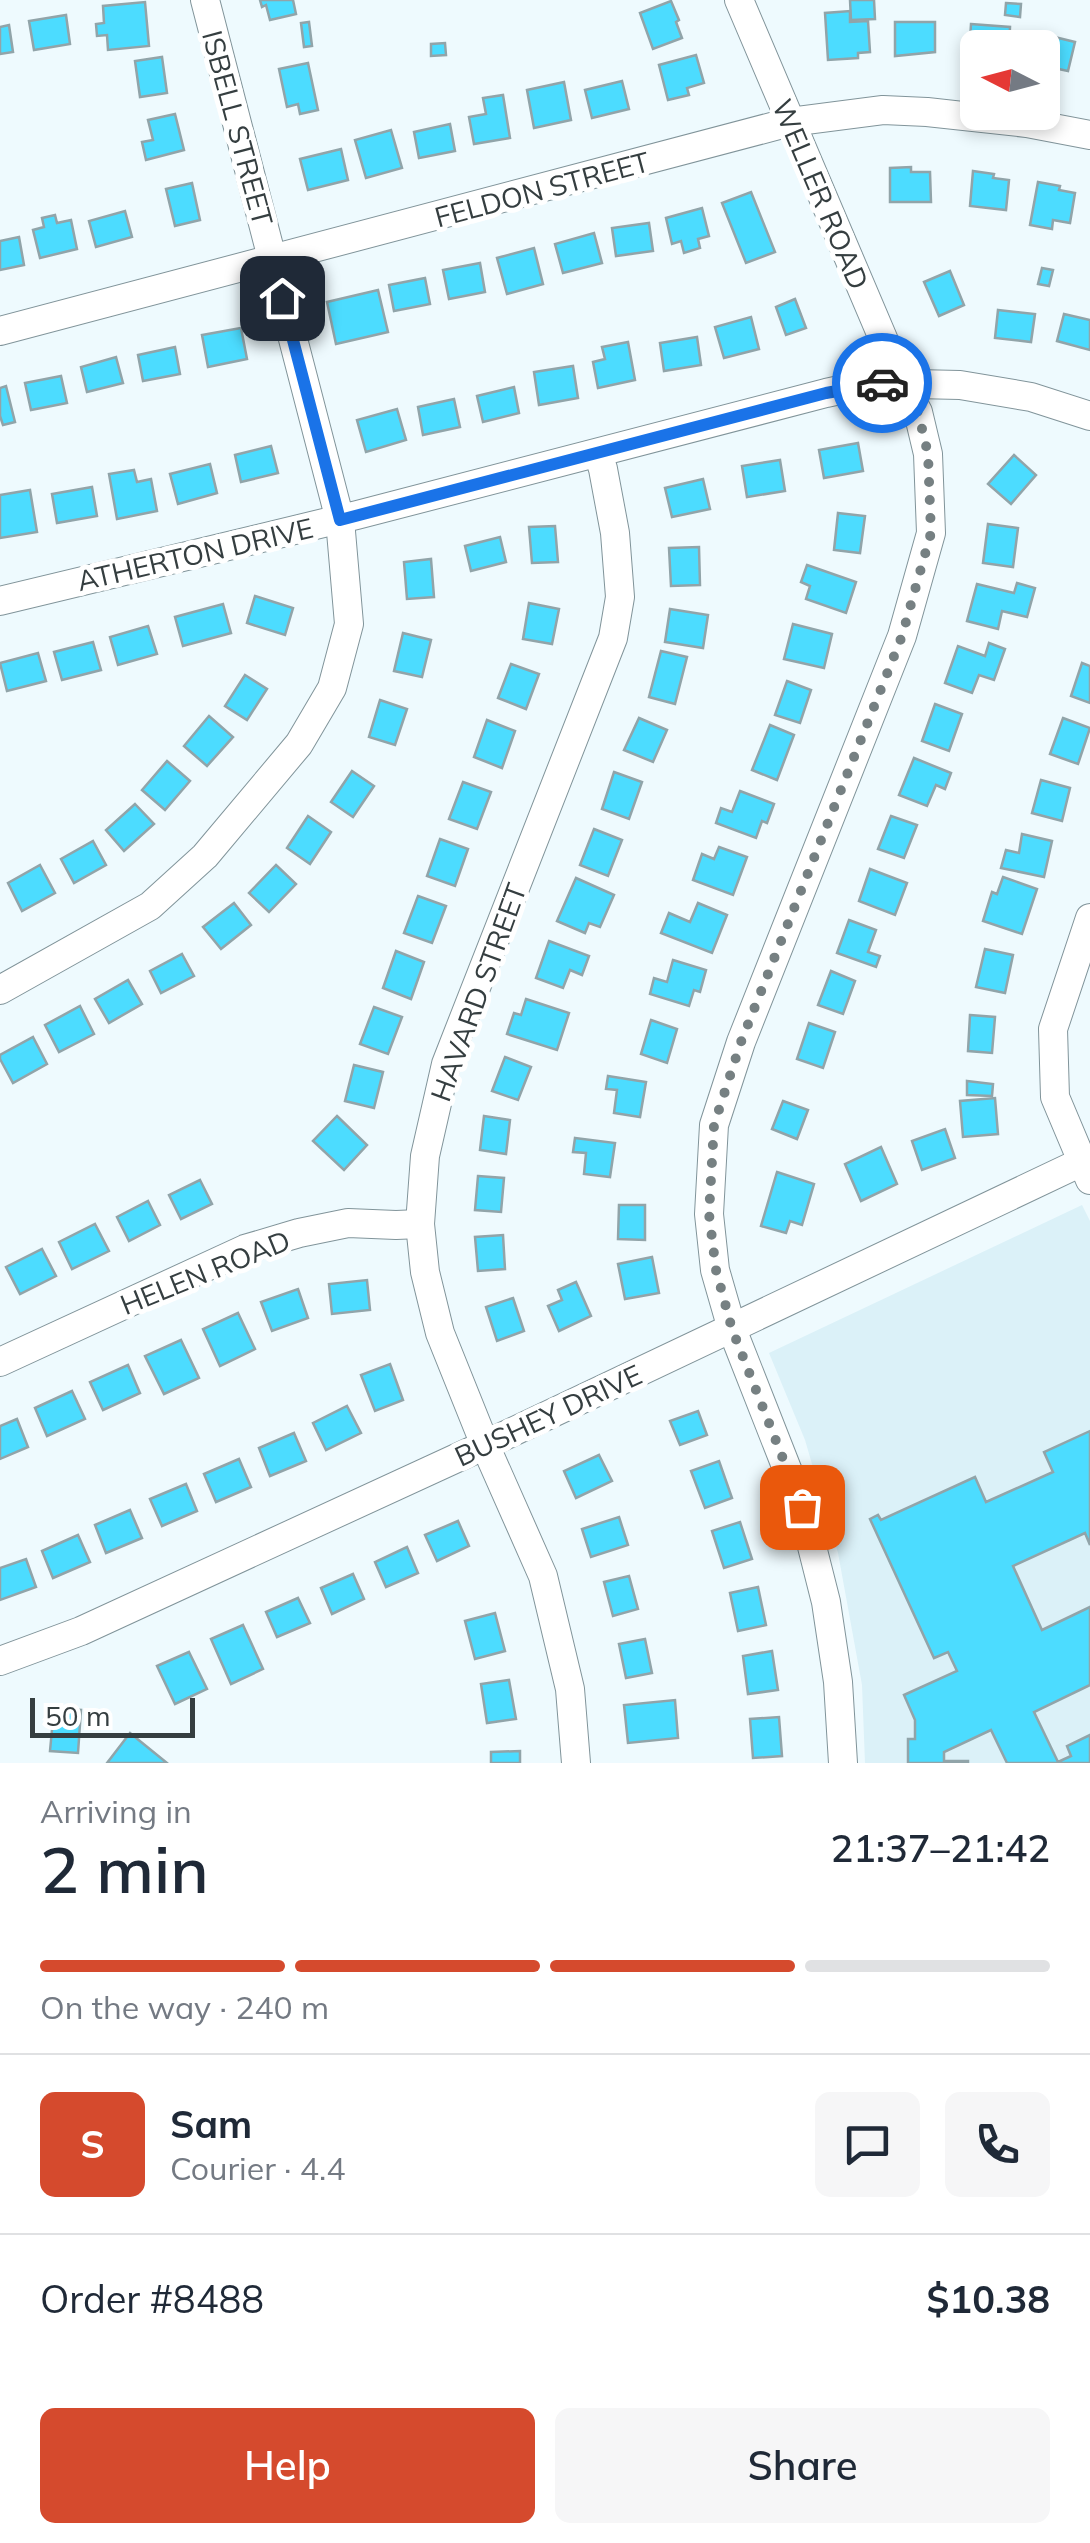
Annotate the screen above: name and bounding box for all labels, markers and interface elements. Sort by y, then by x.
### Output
street label: ISBELL STREET [195,26,281,230]
north arrow [960,30,1060,130]
map controls [960,30,1060,130]
street label: WELLER ROAD [765,94,877,294]
street label: FELDON STREET [431,143,653,235]
pin [240,256,325,341]
icon: home [255,271,310,326]
courier [832,333,932,433]
icon: car [855,356,910,411]
street label: ATHERTON DRIVE [74,510,316,598]
street label: HAVARD STREET [422,878,534,1106]
street label: HELEN ROAD [115,1222,295,1322]
street label: BUSHEY DRIVE [449,1356,647,1474]
pin [760,1465,845,1550]
icon: bag [775,1480,830,1535]
scale bar [30,1693,195,1738]
text: 50 m [45,1698,111,1733]
text: Arriving in [40,1791,192,1831]
text: 21:37–21:42 [830,1824,1050,1872]
text: 2 min [40,1828,209,1909]
text: On the way · 240 m [40,1987,329,2027]
button: chat [815,2092,920,2197]
button: phone [945,2092,1050,2197]
text: Sam [170,2100,252,2148]
text: S [80,2120,105,2168]
text: Courier · 4.4 [170,2148,346,2188]
text: Order #8488 [40,2275,264,2323]
text: $10.38 [927,2275,1050,2323]
button: Help [40,2408,535,2523]
button: Share [555,2408,1050,2523]

